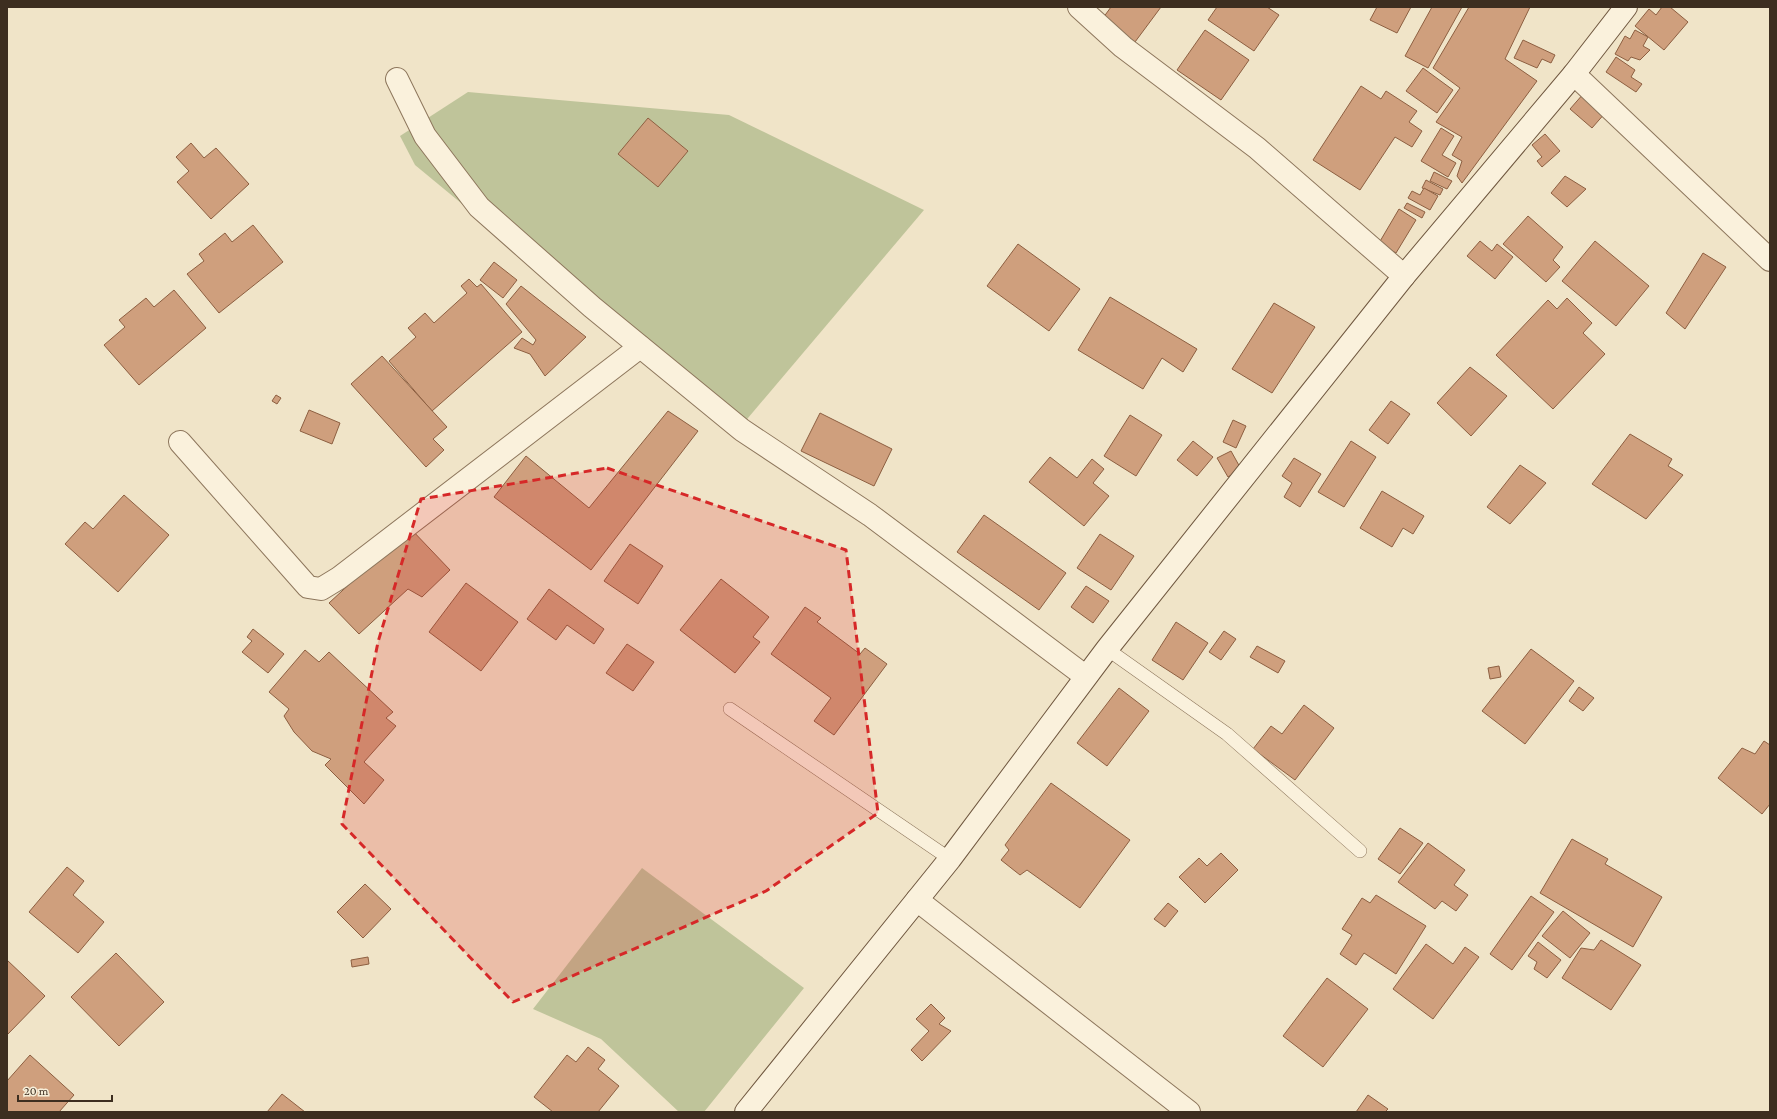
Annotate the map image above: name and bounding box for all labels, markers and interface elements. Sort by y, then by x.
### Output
scale bar [18,1077,112,1103]
text: 20 m [24,1084,49,1098]

